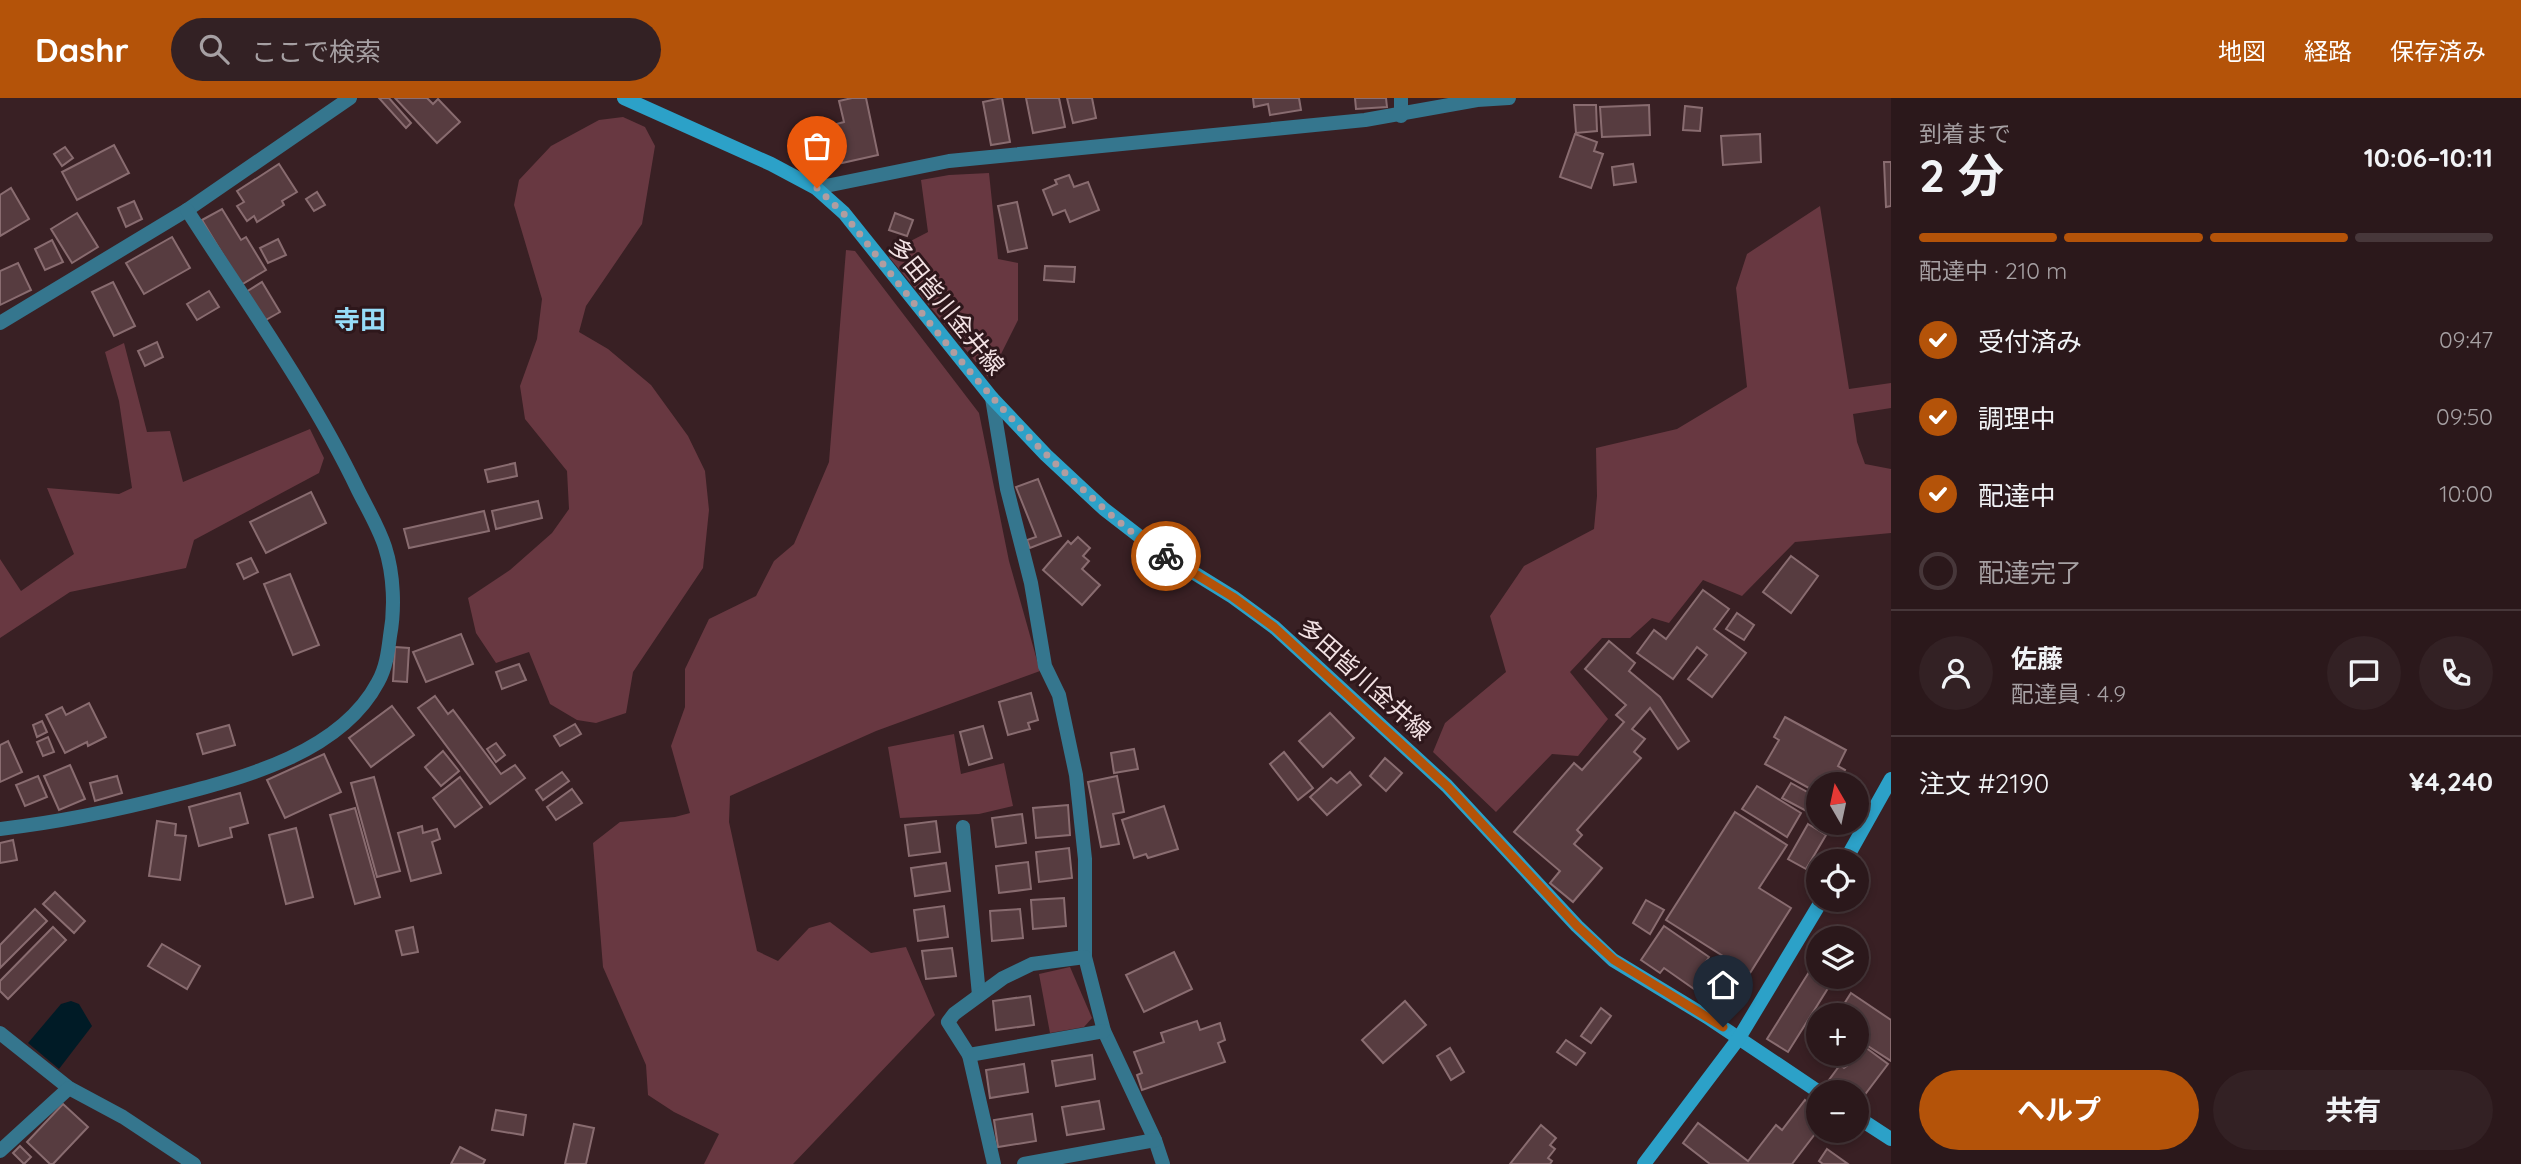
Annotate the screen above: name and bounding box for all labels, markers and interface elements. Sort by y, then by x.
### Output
search box [171,18,661,81]
text: Dashr [35,29,129,70]
icon: search [195,30,233,68]
text: ここで検索 [251,35,381,68]
text: 地図 [2218,36,2266,66]
text: 経路 [2304,36,2352,66]
text: 保存済み [2390,36,2486,66]
pin [787,116,847,188]
text: 到着まで [1919,119,2011,148]
icon: bag [798,127,836,165]
text: 10:06–10:11 [2364,141,2493,174]
text: 2 分 [1919,146,2004,204]
street label: 多田皆川金井線 [882,231,1012,381]
text: 配達中 · 210 m [1919,256,2067,285]
district label: 寺田 [334,303,386,336]
icon: check [1919,321,1957,359]
text: 受付済み [1978,325,2082,358]
text: 09:47 [2439,325,2493,354]
icon: check [1919,398,1957,436]
text: 調理中 [1978,402,2056,435]
text: 09:50 [2436,402,2493,431]
icon: check [1919,475,1957,513]
text: 配達中 [1978,479,2056,512]
text: 10:00 [2439,479,2493,508]
courier [1131,521,1201,591]
icon: bike [1147,537,1185,575]
text: 配達完了 [1978,556,2082,589]
street label: 多田皆川金井線 [1293,612,1437,746]
button: person [1919,636,1993,710]
button: chat [2327,636,2401,710]
button: phone [2419,636,2493,710]
text: 佐藤 [2011,642,2063,675]
text: 配達員 · 4.9 [2011,679,2126,708]
text: ¥4,240 [2409,765,2493,798]
text: 注文 #2190 [1919,767,2049,800]
north arrow [1806,772,1869,835]
map controls [1806,772,1869,1143]
button: locate [1806,849,1869,912]
button: layers [1806,926,1869,989]
pin [1693,955,1753,1027]
icon: home [1704,966,1742,1004]
button: + [1806,1003,1869,1066]
button: ヘルプ [1919,1070,2199,1150]
button: 共有 [2213,1070,2493,1150]
button: − [1806,1080,1869,1143]

